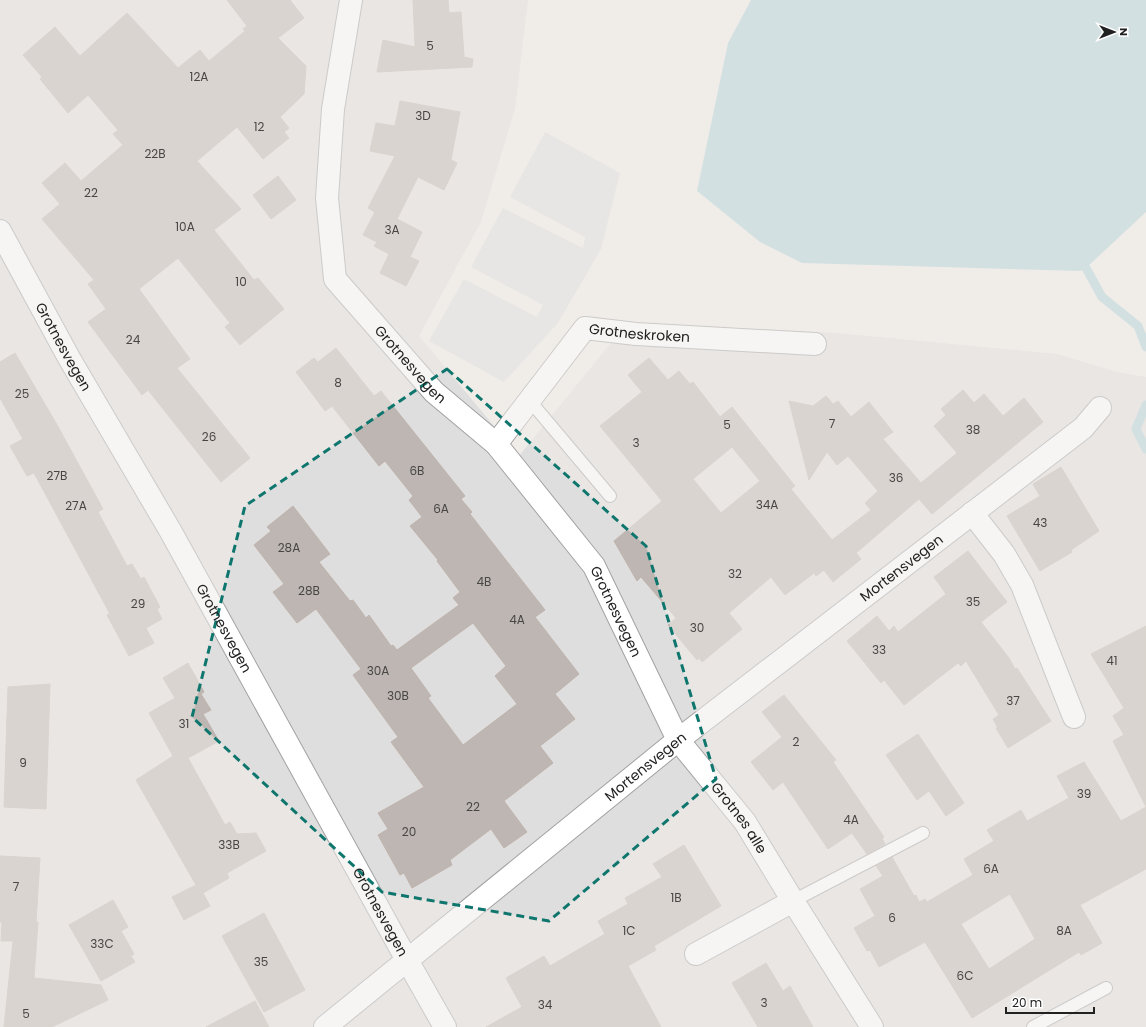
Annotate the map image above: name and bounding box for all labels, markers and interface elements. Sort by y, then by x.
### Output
north arrow [1094,12,1134,52]
text: N [1116,28,1132,36]
house number: 5 [426,37,434,54]
house number: 12A [190,68,208,85]
house number: 3D [415,107,431,124]
house number: 12 [254,118,264,135]
house number: 22B [144,145,166,162]
house number: 22 [84,184,98,201]
house number: 10A [175,218,195,235]
house number: 3A [384,221,400,238]
house number: 10 [235,273,247,290]
street label: Grotnesvegen [31,299,96,395]
street label: Grotneskroken [588,319,691,347]
street label: Grotnesvegen [370,321,450,408]
house number: 24 [126,331,141,348]
house number: 8 [334,374,342,391]
house number: 25 [15,385,29,402]
house number: 7 [829,415,836,432]
house number: 5 [723,416,731,433]
house number: 38 [966,421,980,438]
house number: 26 [202,428,216,445]
house number: 3 [632,434,640,451]
house number: 6B [410,462,424,479]
house number: 27B [47,467,67,484]
house number: 36 [889,469,903,486]
house number: 34A [756,496,778,513]
house number: 27A [65,497,87,514]
house number: 6A [433,500,449,517]
house number: 43 [1033,514,1047,531]
street label: Mortensvegen [856,529,947,606]
house number: 28A [278,539,300,556]
street label: Grotnesvegen [585,562,646,660]
house number: 32 [728,565,742,582]
house number: 4B [477,573,491,590]
street label: Grotnesvegen [191,580,257,676]
house number: 28B [298,582,320,599]
house number: 35 [966,593,980,610]
house number: 29 [131,595,145,612]
house number: 4A [509,611,525,628]
house number: 30 [690,619,704,636]
house number: 33 [872,641,886,658]
house number: 41 [1106,652,1118,669]
house number: 30A [367,662,389,679]
house number: 30B [387,687,409,704]
house number: 37 [1006,692,1020,709]
house number: 31 [179,715,189,732]
street label: Mortensvegen [600,727,690,806]
house number: 2 [793,733,800,750]
house number: 9 [19,754,27,771]
street label: Grotnes alle [706,778,772,858]
house number: 39 [1077,785,1091,802]
house number: 22 [466,798,480,815]
house number: 4A [843,811,859,828]
house number: 20 [402,823,416,840]
house number: 33B [218,836,240,853]
house number: 6A [983,860,999,877]
street label: Grotnesvegen [348,864,413,960]
house number: 7 [13,878,20,895]
house number: 1B [670,889,682,906]
house number: 6 [888,909,896,926]
house number: 1C [622,922,636,939]
house number: 8A [1056,922,1072,939]
house number: 33C [90,935,114,952]
house number: 35 [254,953,268,970]
house number: 6C [957,967,973,984]
scale bar [1006,989,1094,1015]
house number: 3 [760,994,768,1011]
text: 20 m [1012,994,1042,1011]
house number: 34 [538,996,553,1013]
house number: 5 [22,1005,30,1022]

